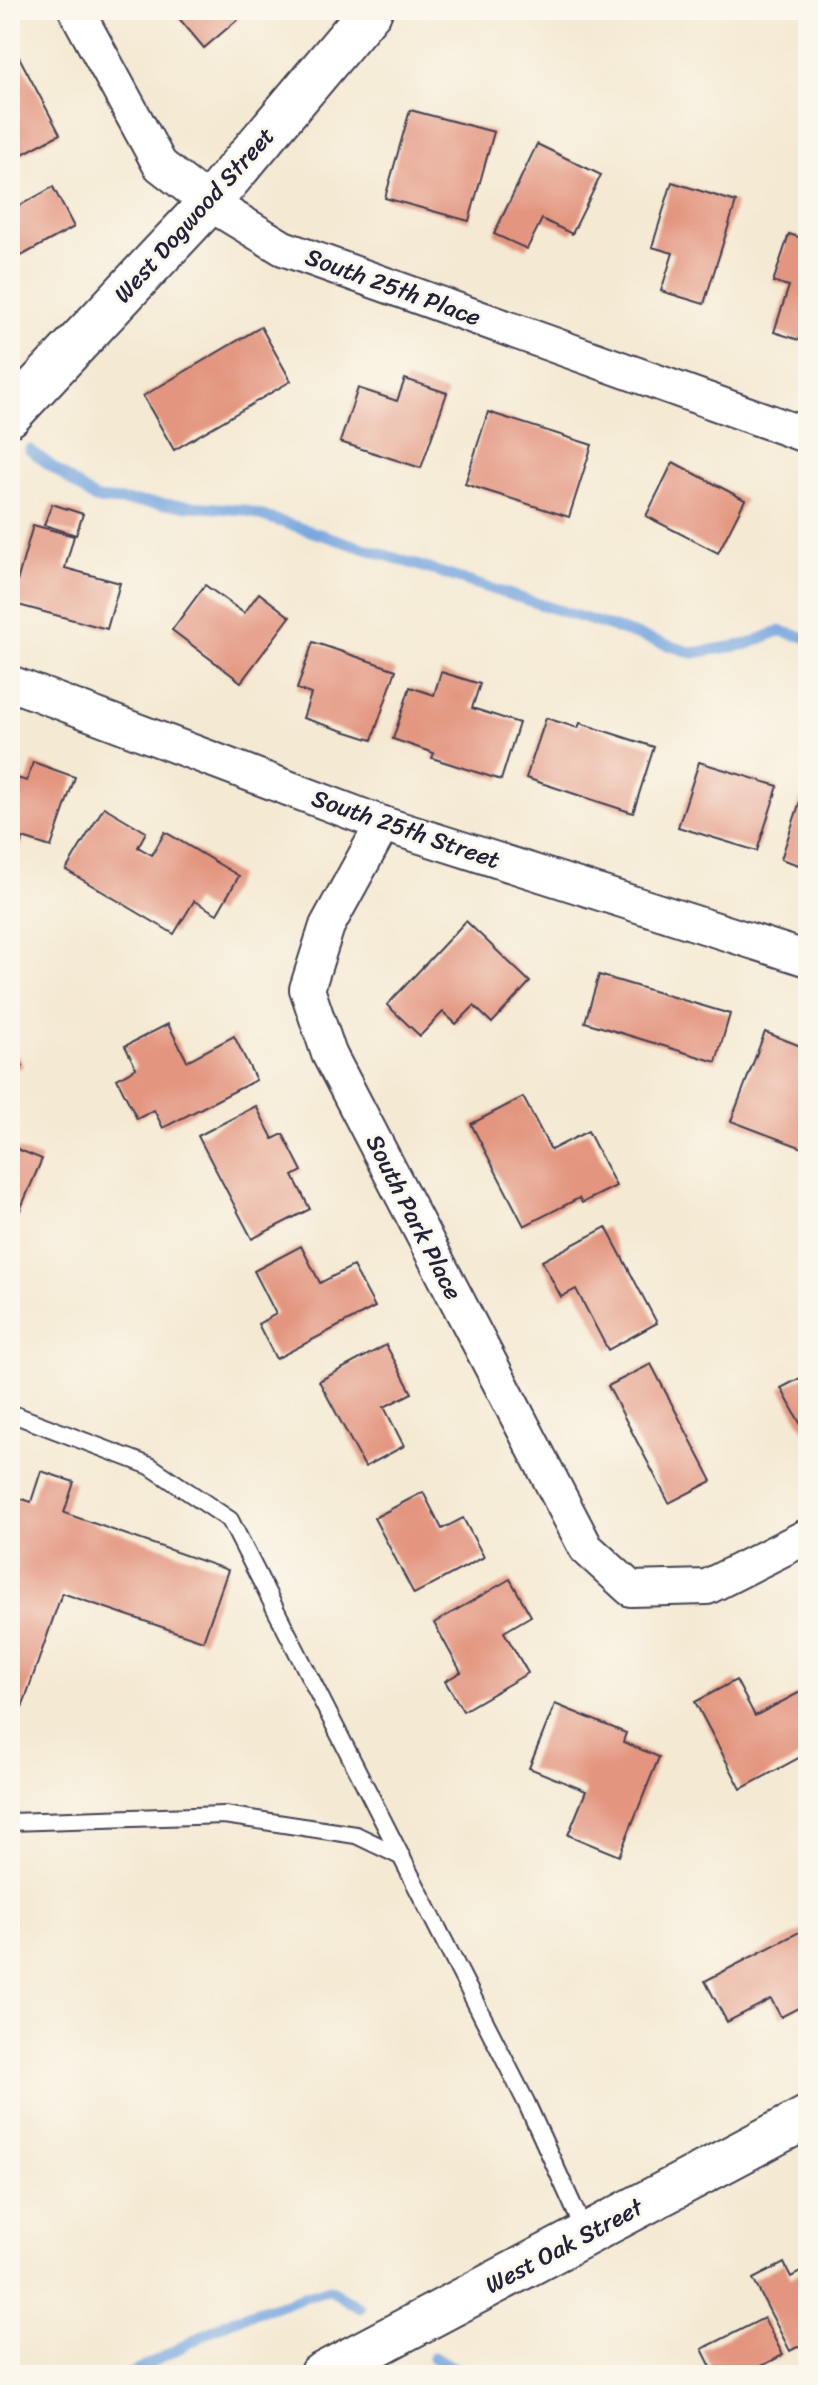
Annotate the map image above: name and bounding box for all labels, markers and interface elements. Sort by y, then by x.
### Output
street label: West Dogwood Street [103,117,285,313]
street label: South 25th Place [299,236,487,338]
street label: South 25th Street [306,777,506,881]
street label: South Park Place [354,1127,474,1307]
street label: West Oak Street [477,2186,652,2305]

